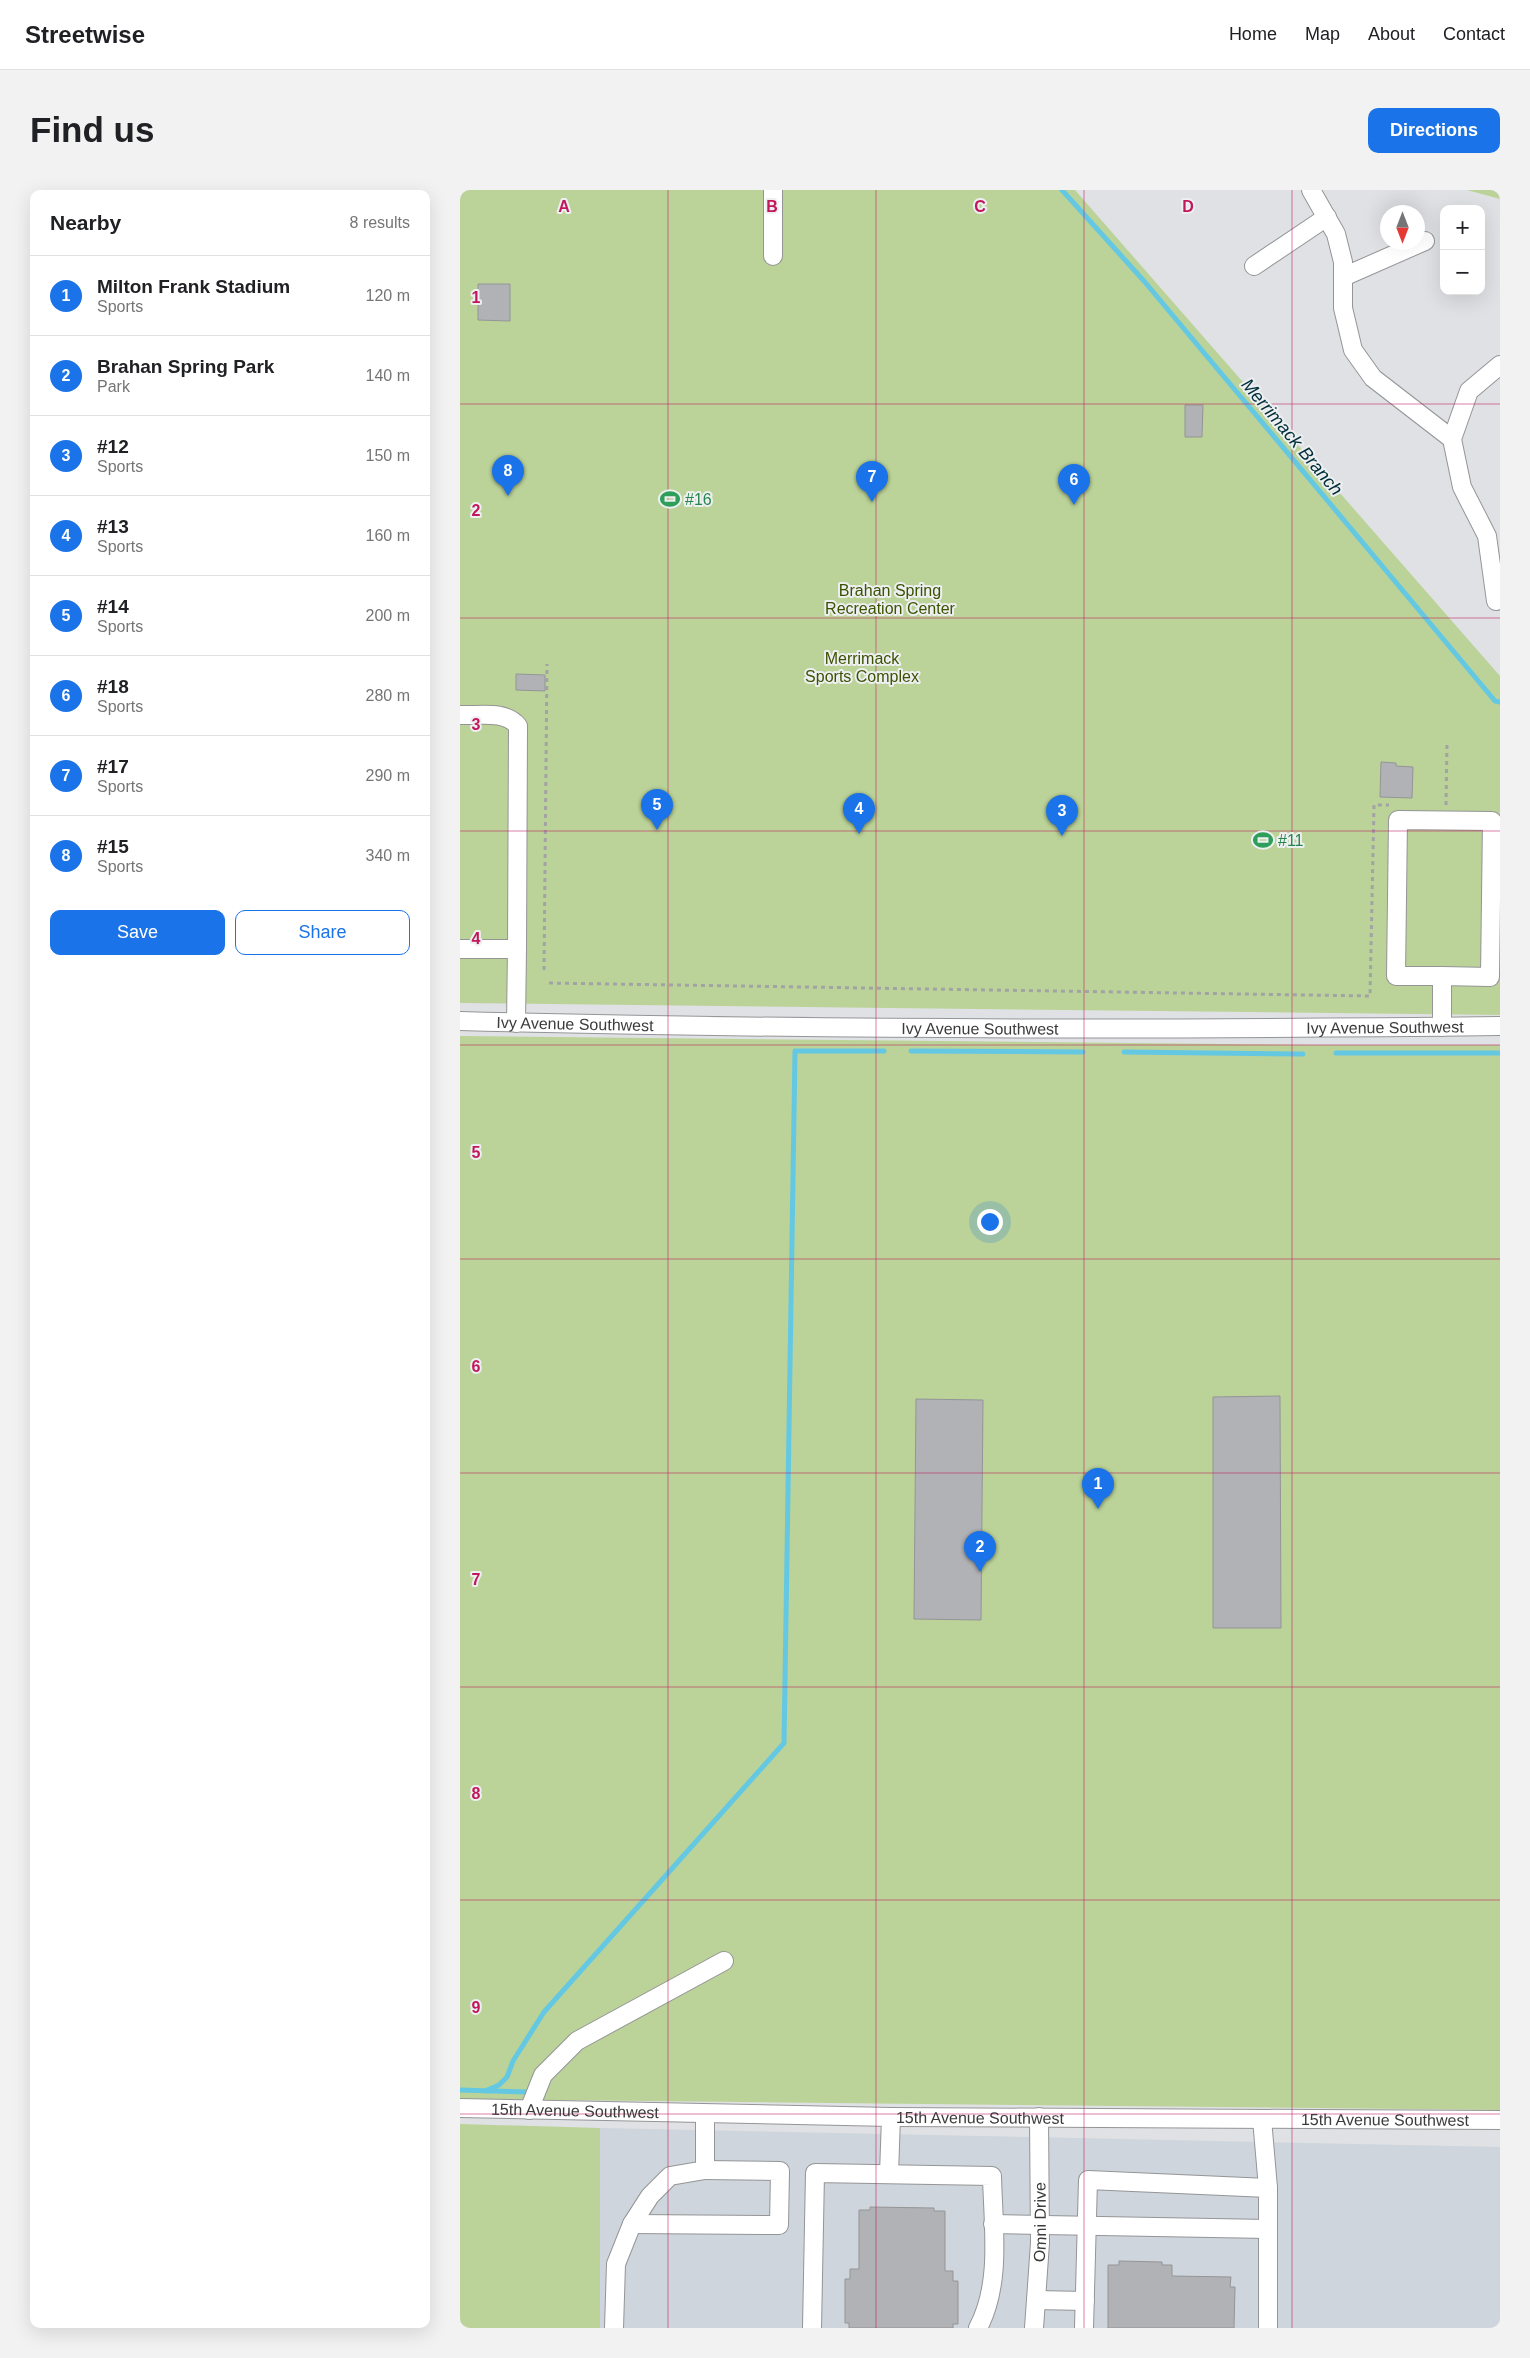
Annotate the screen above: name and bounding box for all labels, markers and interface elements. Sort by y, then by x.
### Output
text: Streetwise [25,21,145,48]
text: Home [1229,24,1277,44]
text: Map [1305,24,1340,44]
text: About [1368,24,1415,44]
text: Contact [1443,24,1505,44]
button: Directions [1368,108,1500,153]
text: Find us [30,110,154,149]
text: A [558,198,570,215]
text: B [766,198,778,215]
text: C [974,198,986,215]
text: D [1182,198,1194,215]
north arrow [1380,205,1425,250]
map controls [1440,205,1485,295]
button: + [1440,205,1485,250]
text: Nearby [50,211,121,234]
text: 8 results [350,214,410,231]
button: − [1440,250,1485,295]
text: Milton Frank Stadium [97,276,290,297]
text: 1 [62,287,70,304]
text: 120 m [366,287,410,304]
text: 1 [472,289,481,306]
text: Sports [97,298,143,315]
text: Brahan Spring Park [97,356,274,377]
text: 2 [62,367,70,384]
text: 140 m [366,367,410,384]
water label: Merrimack Branch [1237,375,1347,499]
text: Park [97,378,130,395]
text: #12 [97,436,129,457]
text: 3 [62,447,70,464]
text: 150 m [366,447,410,464]
pin: 8 [492,455,524,496]
text: Sports [97,458,143,475]
pin: 7 [856,461,888,502]
pin: 6 [1058,464,1090,505]
sports icon: #16 [659,488,681,510]
place label: #16 [685,491,712,508]
text: 2 [472,502,481,519]
text: #13 [97,516,129,537]
text: 4 [62,527,70,544]
text: 160 m [366,527,410,544]
text: Sports [97,538,143,555]
park label: Brahan Spring Recreation Center [825,582,956,617]
text: #14 [97,596,129,617]
text: 5 [62,607,70,624]
text: 200 m [366,607,410,624]
text: Sports [97,618,143,635]
park label: Merrimack Sports Complex [805,650,919,685]
text: #18 [97,676,129,697]
text: 6 [62,687,70,704]
text: 280 m [366,687,410,704]
text: Sports [97,698,143,715]
text: 3 [472,716,481,733]
text: #17 [97,756,129,777]
text: 7 [62,767,70,784]
text: 290 m [366,767,410,784]
text: Sports [97,778,143,795]
pin: 5 [641,789,673,830]
pin: 4 [843,793,875,834]
pin: 3 [1046,795,1078,836]
sports icon: #11 [1252,829,1274,851]
place label: #11 [1278,832,1304,849]
text: #15 [97,836,129,857]
text: 8 [62,847,70,864]
text: 340 m [366,847,410,864]
text: Sports [97,858,143,875]
button: Save [50,910,225,955]
button: Share [235,910,410,955]
text: 4 [472,930,481,947]
street label: Ivy Avenue Southwest [496,1013,654,1034]
street label: Ivy Avenue Southwest [1306,1018,1464,1036]
street label: Ivy Avenue Southwest [901,1019,1059,1037]
text: 5 [472,1144,481,1161]
your location [977,1209,1003,1235]
text: 6 [472,1358,481,1375]
pin: 1 [1082,1468,1114,1509]
pin: 2 [964,1531,996,1572]
text: 7 [472,1571,481,1588]
text: 8 [472,1785,481,1802]
text: 9 [472,1999,481,2016]
street label: 15th Avenue Southwest [491,2100,660,2121]
street label: 15th Avenue Southwest [896,2109,1064,2126]
street label: 15th Avenue Southwest [1301,2111,1469,2128]
street label: Omni Drive [1030,2182,1049,2263]

